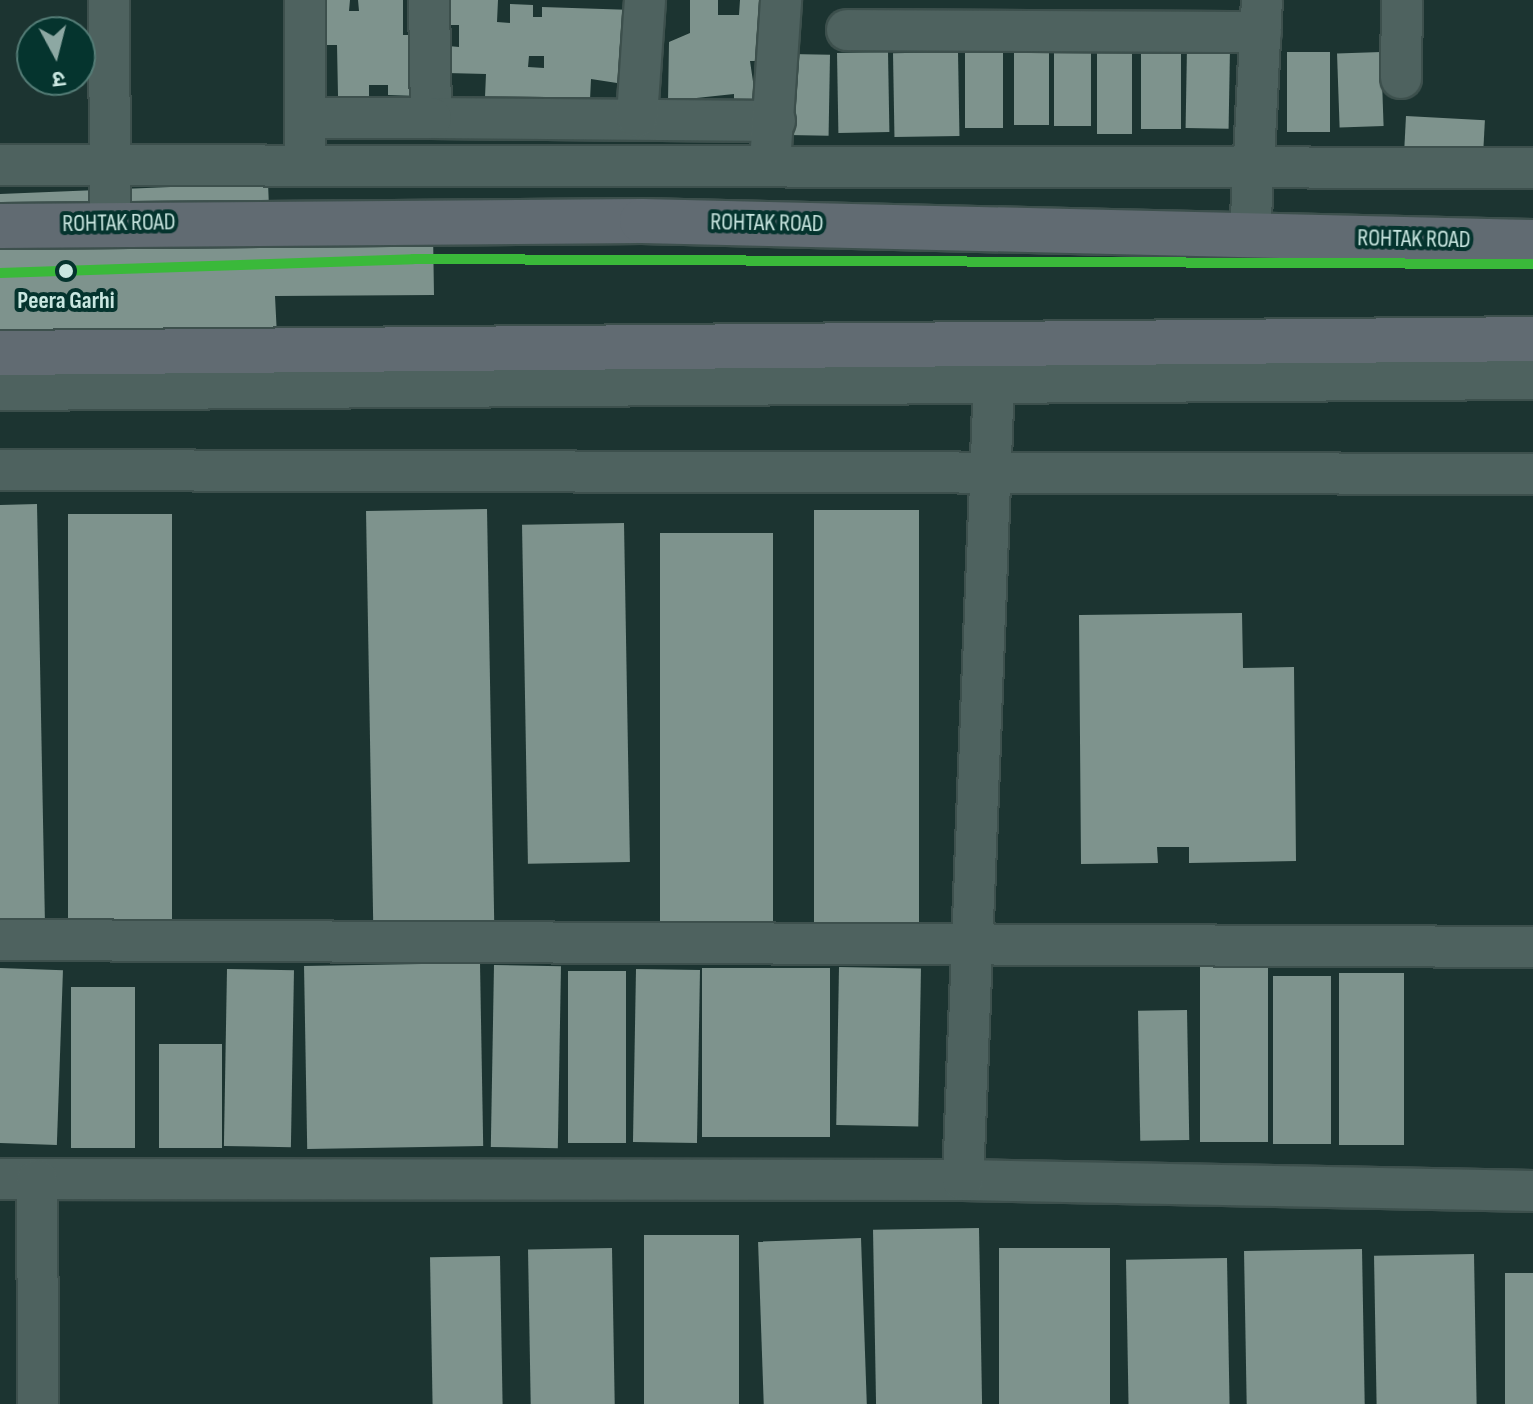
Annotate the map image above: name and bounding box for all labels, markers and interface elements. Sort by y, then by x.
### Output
north arrow [16,16,96,96]
text: उ [51,64,67,93]
street label: ROHTAK ROAD [62,208,176,238]
street label: ROHTAK ROAD [710,208,824,238]
street label: ROHTAK ROAD [1357,224,1471,254]
marker: Peera Garhi [54,259,78,283]
place label: Peera Garhi [17,287,115,315]

